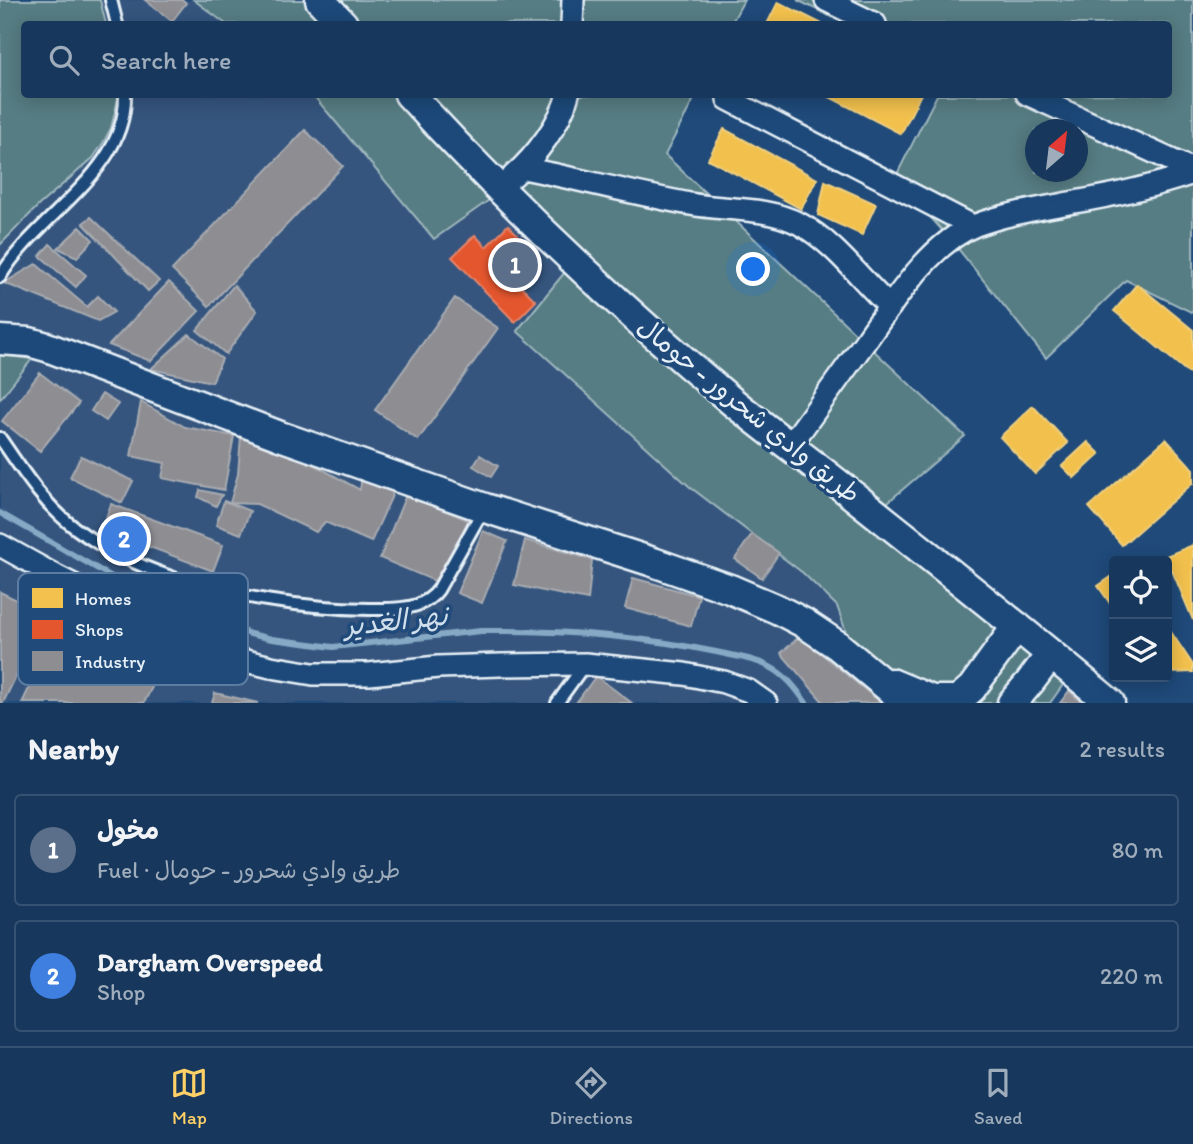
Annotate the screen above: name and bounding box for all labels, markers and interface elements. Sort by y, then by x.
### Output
search box [21,21,1172,98]
icon: search [45,41,83,79]
text: Search here [101,44,231,76]
north arrow [1025,119,1088,182]
pin: 1 [492,239,538,291]
your location [736,252,770,286]
street label: طريق وادي شحرور - حومال [629,310,867,512]
pin: 2 [101,513,147,565]
map controls [1109,556,1172,682]
button: locate [1109,556,1172,619]
legend [18,573,248,685]
text: Homes [75,587,131,610]
water label: نهر الغدير [339,597,452,643]
text: Shops [75,618,124,641]
button: layers [1109,619,1172,682]
text: Industry [75,650,145,673]
text: Nearby [28,730,119,767]
text: 2 results [1079,735,1165,763]
text: مخول [97,814,159,846]
text: 1 [48,836,58,864]
text: 80 m [1112,836,1163,864]
text: Fuel · طريق وادي شحرور - حومال [97,856,400,884]
text: Dargham Overspeed [97,946,323,978]
text: 2 [47,962,59,990]
text: 220 m [1100,962,1163,990]
text: Shop [97,978,145,1006]
tab: Map [170,1064,208,1129]
tab: Directions [549,1064,633,1129]
tab: Saved [974,1064,1022,1129]

